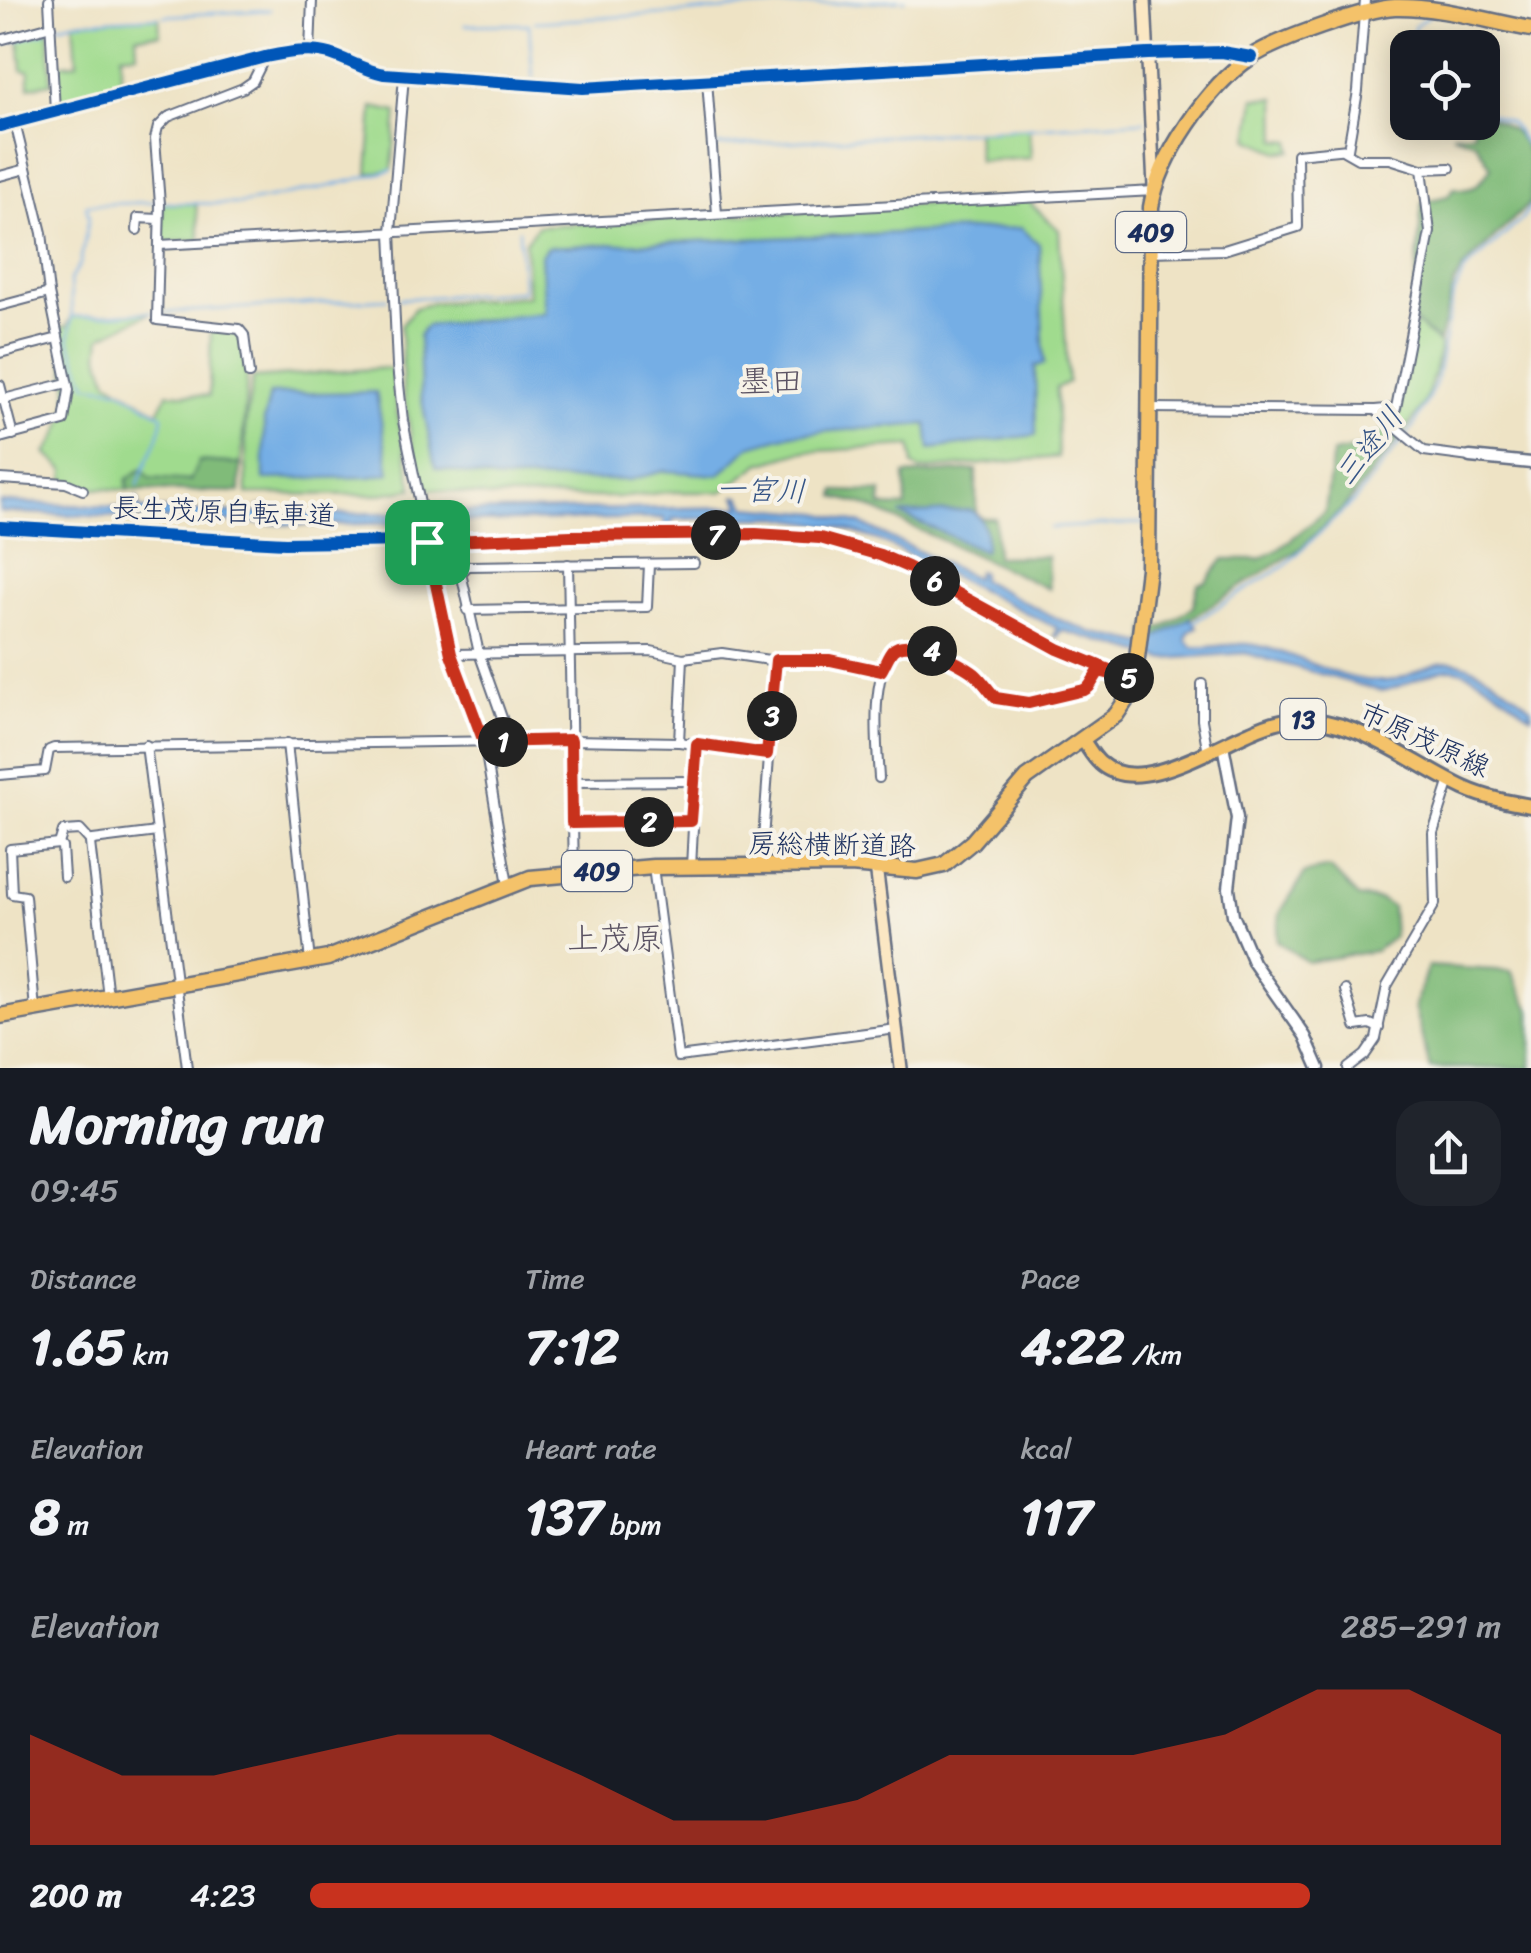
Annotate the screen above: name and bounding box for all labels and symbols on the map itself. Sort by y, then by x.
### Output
road number: 409 [1116,212,1186,252]
district label: 墨田 [739,353,803,410]
water label: 三途川 [1320,394,1418,498]
water label: 一宮川 [715,461,807,519]
street label: 長生茂原自転車道 [111,483,337,540]
pin [385,500,470,585]
pin: 7 [691,510,741,560]
pin: 6 [910,556,960,606]
pin: 4 [907,626,957,676]
pin: 5 [1104,653,1154,703]
street label: 市原茂原線 [1351,688,1499,791]
pin: 3 [747,691,797,741]
road number: 13 [1280,699,1326,739]
pin: 1 [478,717,528,767]
pin: 2 [624,797,674,847]
street label: 房総横断道路 [748,819,916,870]
road number: 409 [562,851,632,891]
district label: 上茂原 [567,910,663,967]

